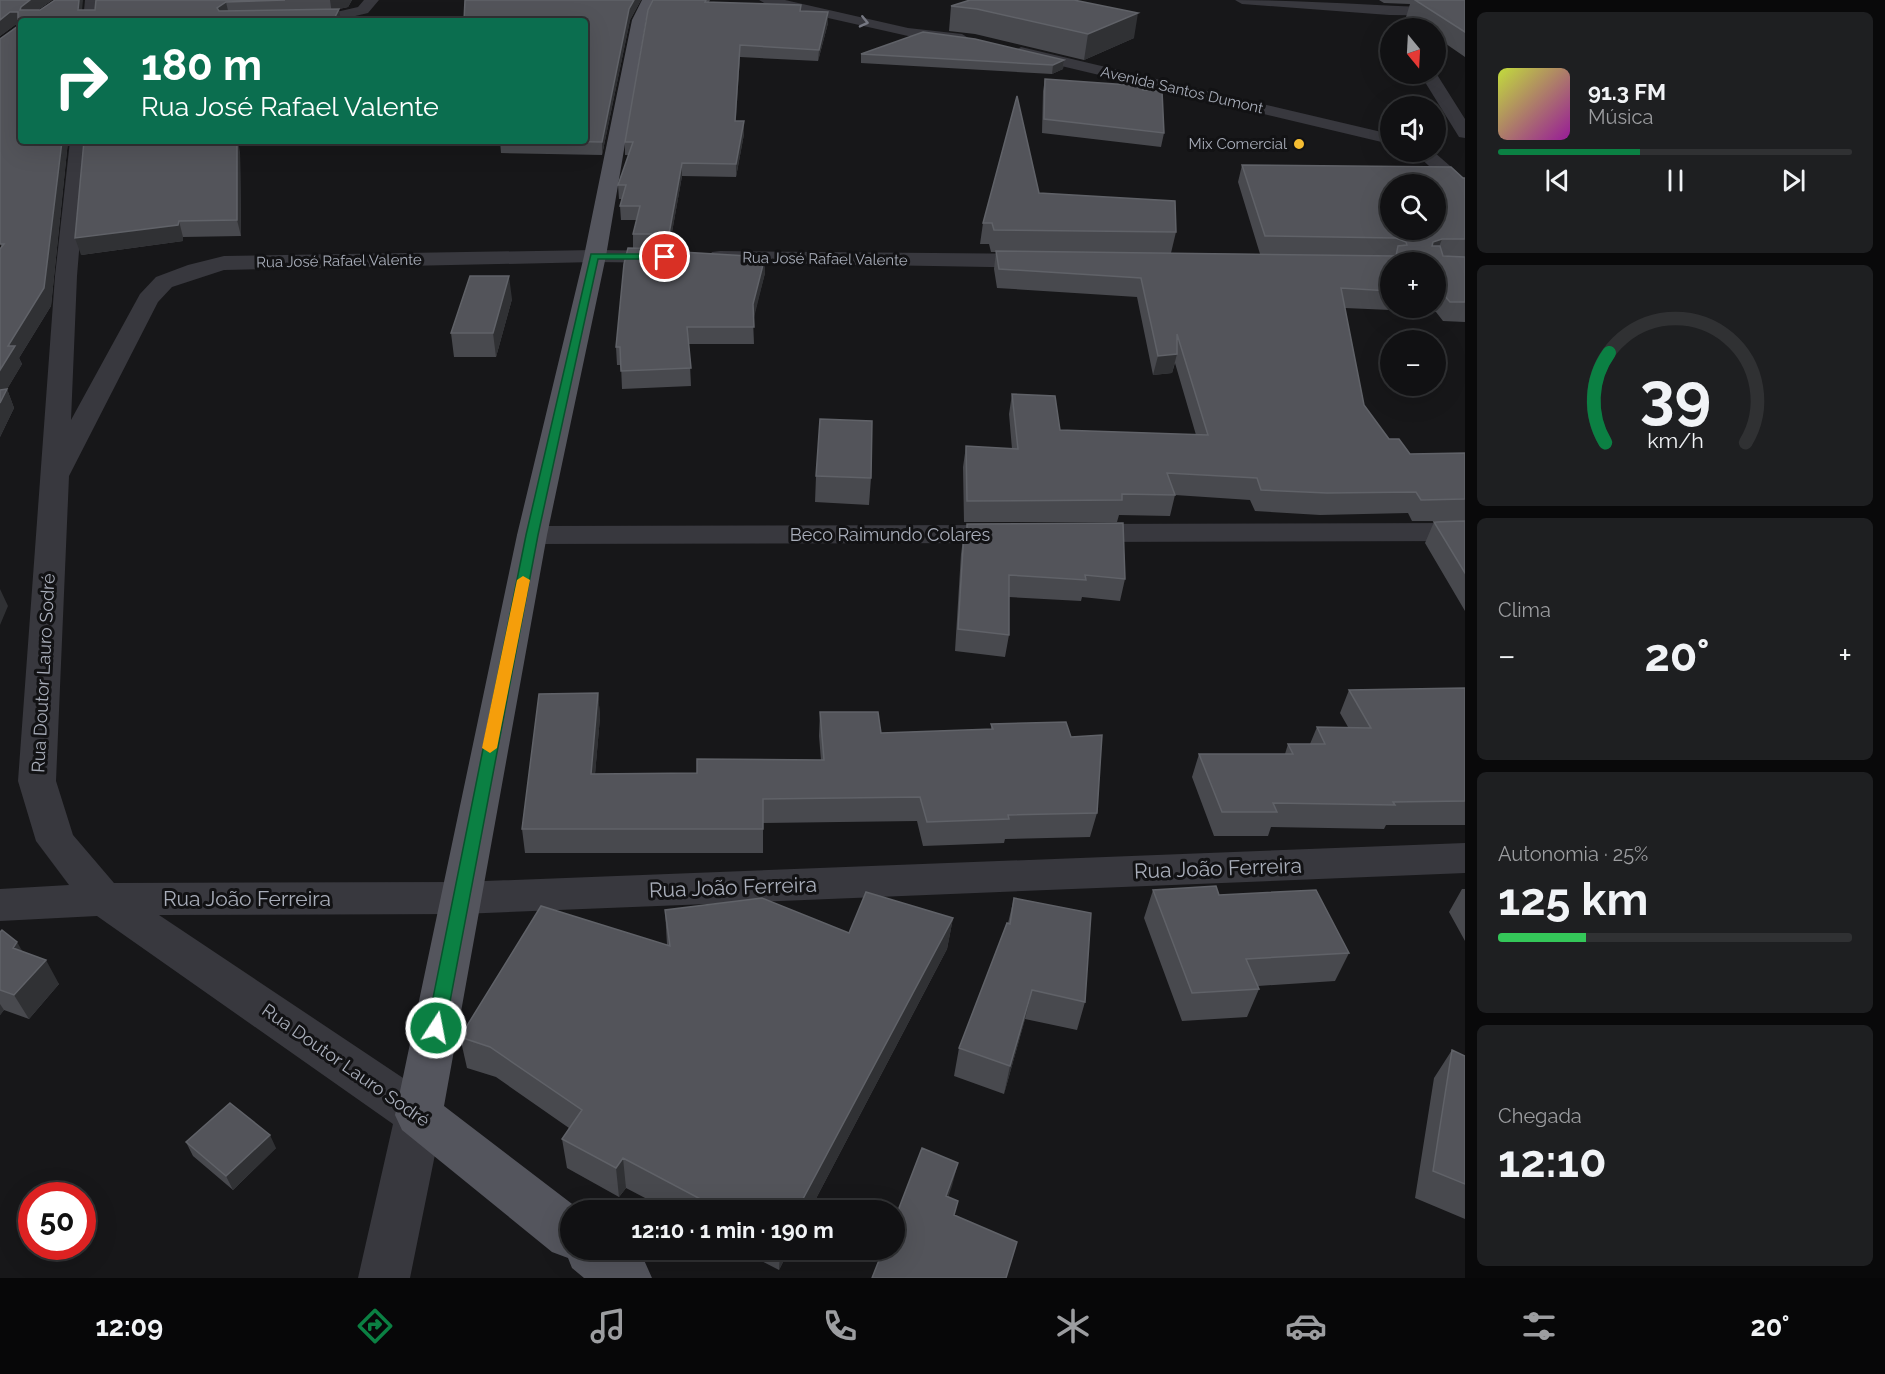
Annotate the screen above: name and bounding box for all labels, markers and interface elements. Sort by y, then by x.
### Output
one-way arrow [859,15,869,28]
north arrow [1380,18,1446,84]
map controls [1380,18,1446,396]
text: 180 m [141,41,262,90]
icon: right [42,42,120,120]
street label: Avenida Santos Dumont [1099,63,1265,117]
text: 91.3 FM [1588,79,1666,105]
text: Rua José Rafael Valente [141,91,439,122]
button: sound [1380,96,1446,162]
text: Música [1588,105,1653,129]
place label: Mix Comercial [1189,135,1288,153]
marker: Mix Comercial [1292,137,1306,151]
icon: previous [1541,164,1574,197]
icon: pause [1659,164,1692,197]
icon: next [1777,164,1810,197]
button: search [1380,174,1446,240]
pin [639,231,690,282]
icon: arrive [648,240,681,273]
street label: Rua José Rafael Valente [742,249,908,269]
street label: Rua José Rafael Valente [256,251,422,271]
button: + [1380,252,1446,318]
button: − [1380,330,1446,396]
text: 39 [1639,358,1711,432]
text: km/h [1647,428,1703,453]
street label: Beco Raimundo Colares [790,524,990,545]
street label: Rua Doutor Lauro Sodré [27,572,59,773]
text: Clima [1498,598,1551,622]
text: 20° [1644,629,1710,682]
text: − [1498,636,1516,675]
text: + [1838,636,1852,675]
text: Autonomia · 25% [1498,842,1648,866]
street label: Rua João Ferreira [1134,853,1302,883]
street label: Rua João Ferreira [649,872,817,902]
text: 125 km [1498,873,1648,926]
street label: Rua João Ferreira [163,886,331,911]
position arrow [404,996,468,1060]
street label: Rua Doutor Lauro Sodré [258,999,434,1131]
text: Chegada [1498,1104,1582,1128]
text: 12:10 [1498,1135,1607,1188]
speed limit sign: 50 [18,1182,96,1260]
text: 12:10 · 1 min · 190 m [631,1217,834,1243]
icon: directions [354,1305,396,1347]
icon: music [587,1305,629,1347]
icon: phone [819,1305,861,1347]
icon: climate [1052,1305,1094,1347]
icon: car [1285,1305,1327,1347]
icon: filters [1518,1305,1560,1347]
text: 12:09 [95,1311,163,1342]
text: 20° [1750,1311,1790,1342]

